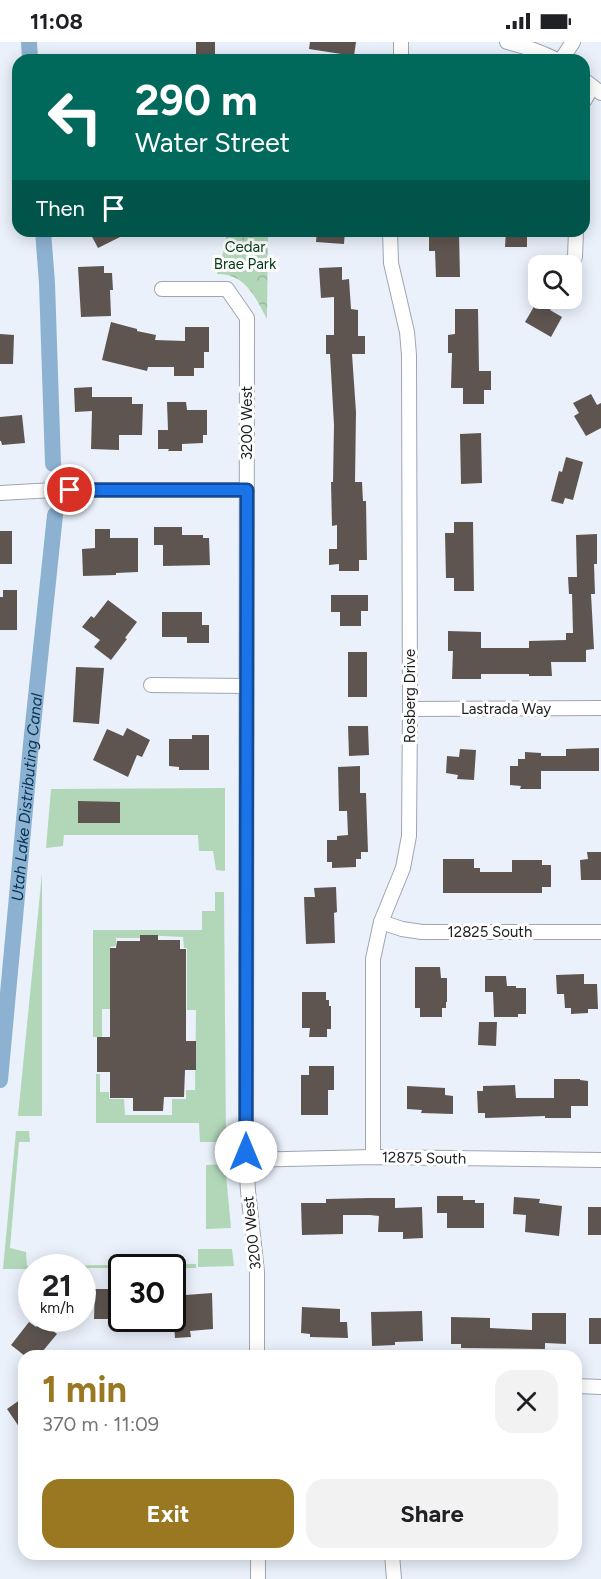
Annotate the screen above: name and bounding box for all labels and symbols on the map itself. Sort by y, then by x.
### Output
park label: Cedar Brae Park [214,238,277,273]
street label: 3200 West [238,386,256,460]
pin [44,464,95,515]
street label: Rosberg Drive [401,649,419,743]
water label: Utah Lake Distributing Canal [8,692,46,902]
street label: Lastrada Way [461,700,551,718]
street label: 12825 South [448,923,532,941]
position arrow [214,1120,278,1184]
street label: 12875 South [382,1148,466,1168]
street label: 3200 West [239,1195,265,1271]
speed limit sign: 30 [108,1254,186,1332]

